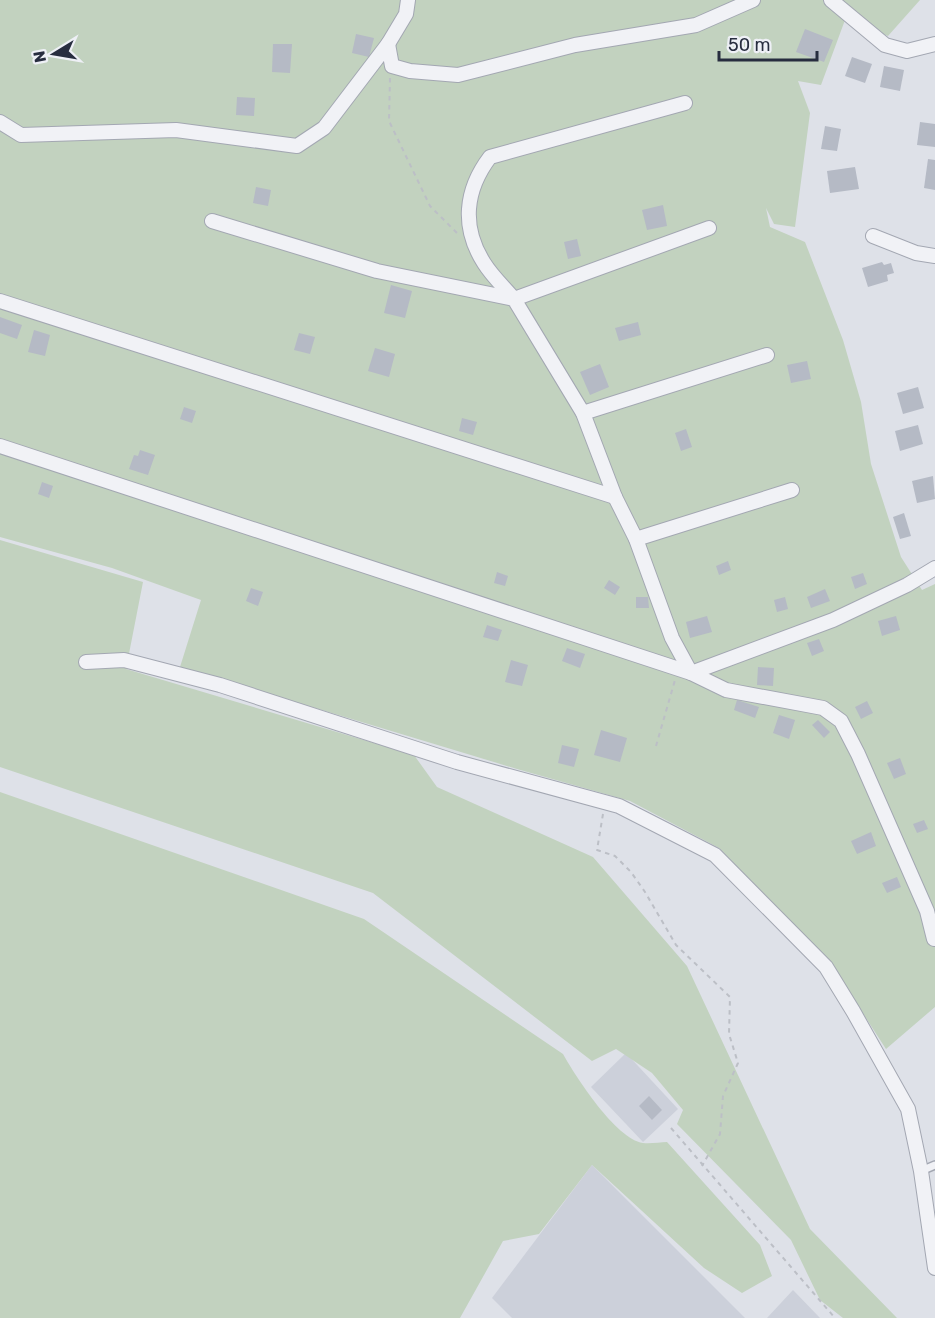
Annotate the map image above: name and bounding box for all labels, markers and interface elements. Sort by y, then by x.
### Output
north arrow [24,24,84,84]
scale bar [719,24,816,62]
text: 50 m [728,34,771,56]
text: N [29,49,50,64]

